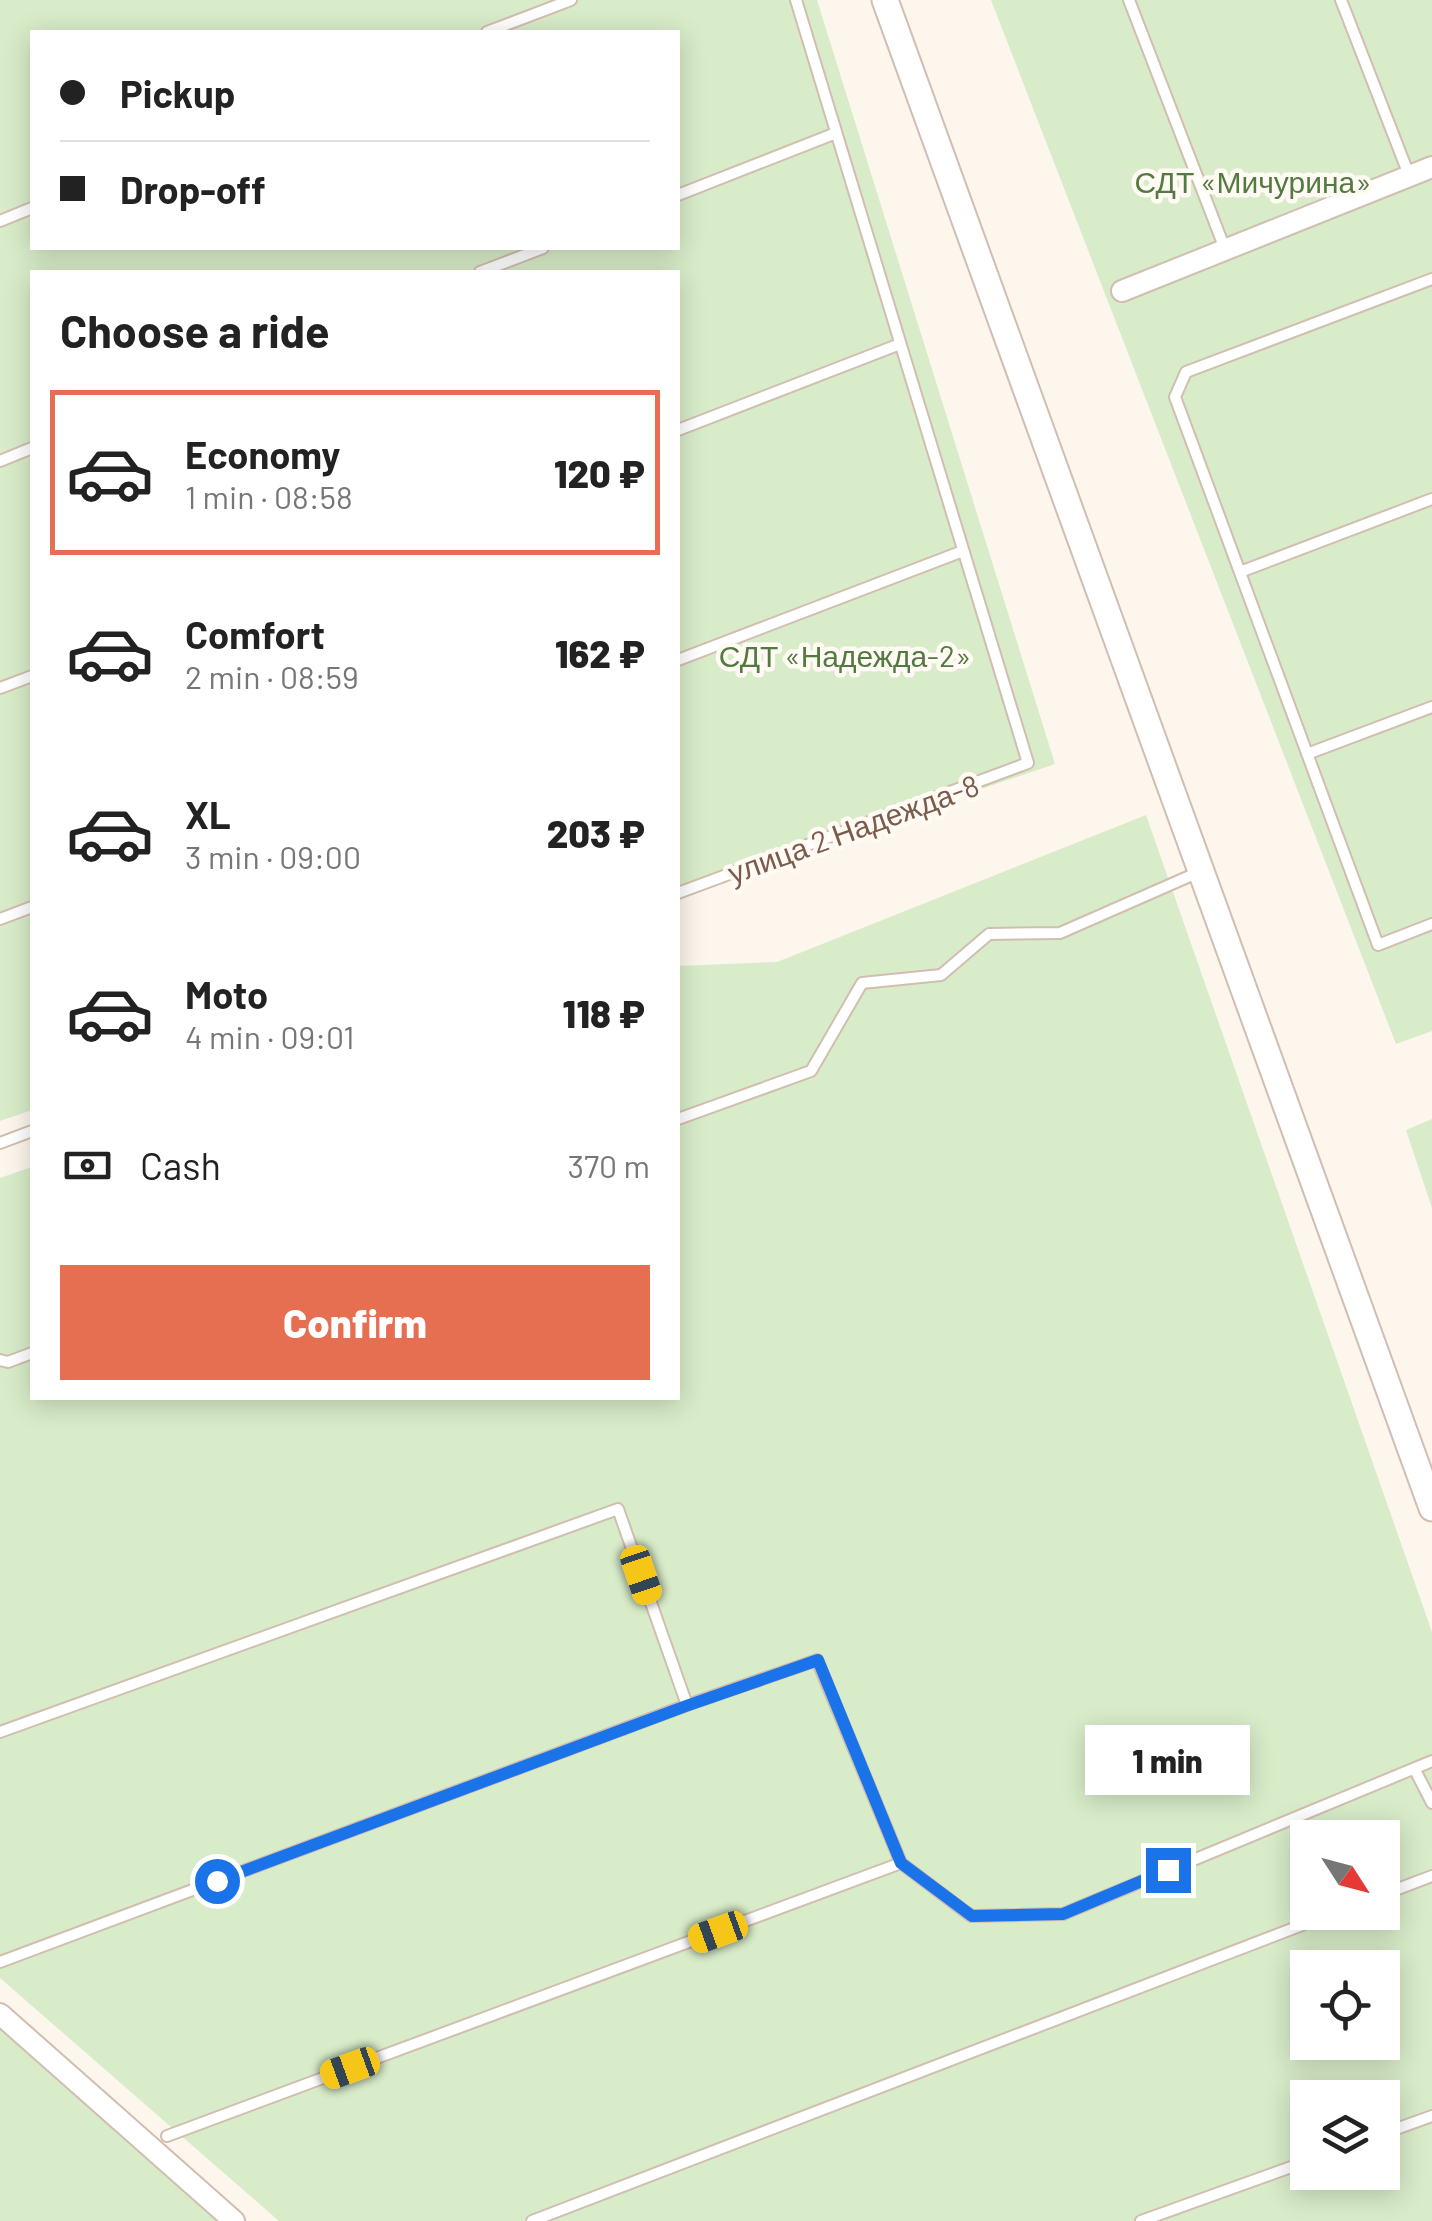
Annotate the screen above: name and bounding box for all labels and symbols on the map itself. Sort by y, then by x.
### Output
park label: СДТ «Мичурина» [1135,163,1371,199]
park label: СДТ «Надежда-2» [719,637,971,673]
street label: улица 2 Надежда-8 [723,766,983,890]
car [617,1542,665,1608]
callout: 1 min [1086,1725,1250,1795]
north arrow [1290,1820,1400,1930]
route end [1146,1848,1191,1893]
route start [195,1859,240,1904]
car [685,1908,751,1956]
car [317,2044,383,2092]

